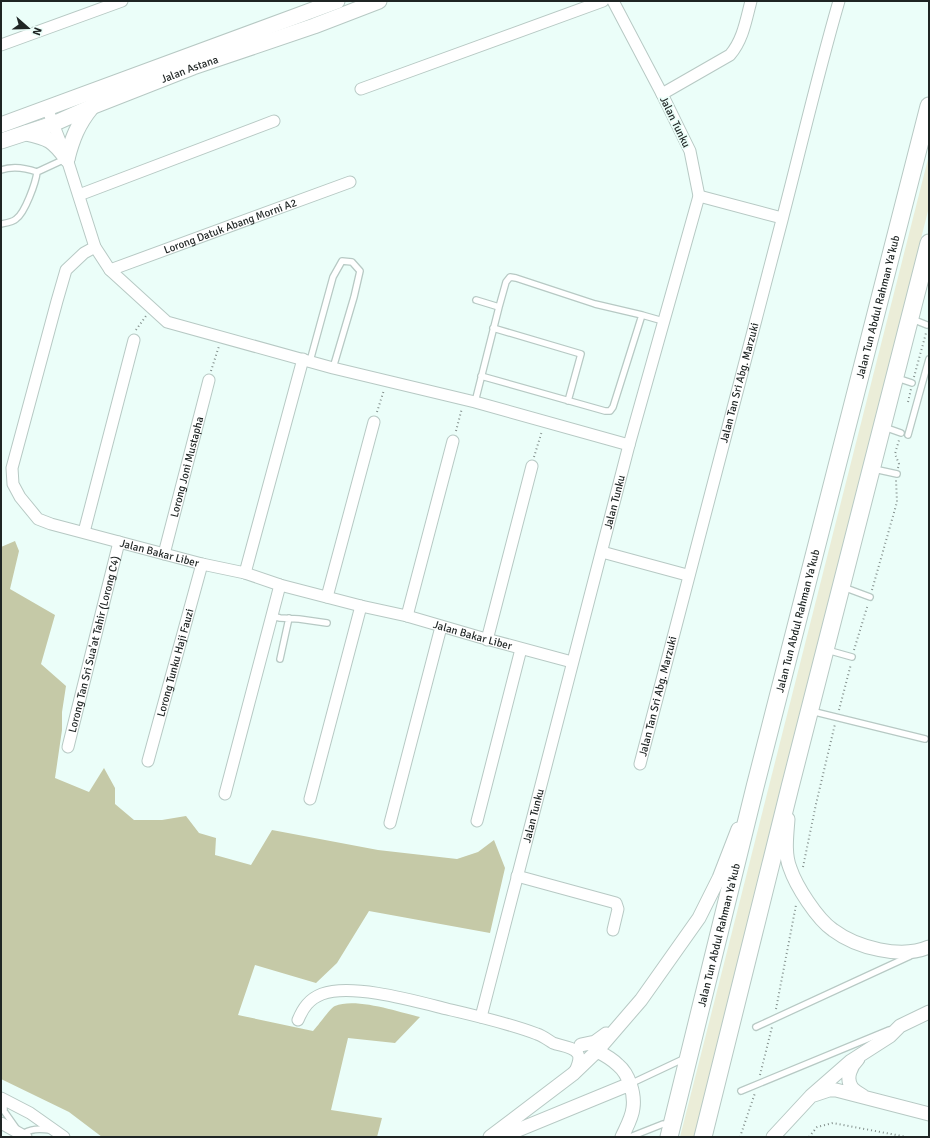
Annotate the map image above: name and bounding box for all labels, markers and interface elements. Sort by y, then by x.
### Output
north arrow [8,8,48,48]
text: N [30,25,44,37]
street label: Jalan Astana [159,52,220,85]
street label: Jalan Tunku [657,94,693,150]
street label: Lorong Datuk Abang Morni A2 [162,196,298,256]
street label: Jalan Tun Abdul Rahman Ya'kub [853,234,902,380]
street label: Jalan Tan Sri Abg. Marzuki [717,321,761,444]
street label: Lorong Joni Mustapha [167,415,206,519]
street label: Jalan Tunku [601,474,627,530]
street label: Jalan Bakar Liber [119,536,201,569]
street label: Jalan Tun Abdul Rahman Ya'kub [773,547,822,694]
street label: Lorong Tan Sri Sua'at Tahir (Lorong C4) [65,554,122,734]
street label: Lorong Tunku Haji Fauzi [154,607,196,718]
street label: Jalan Bakar Liber [432,618,514,652]
street label: Jalan Tan Sri Abg. Marzuki [636,635,679,758]
street label: Jalan Tunku [520,787,546,844]
street label: Jalan Tun Abdul Rahman Ya'kub [695,862,743,1008]

